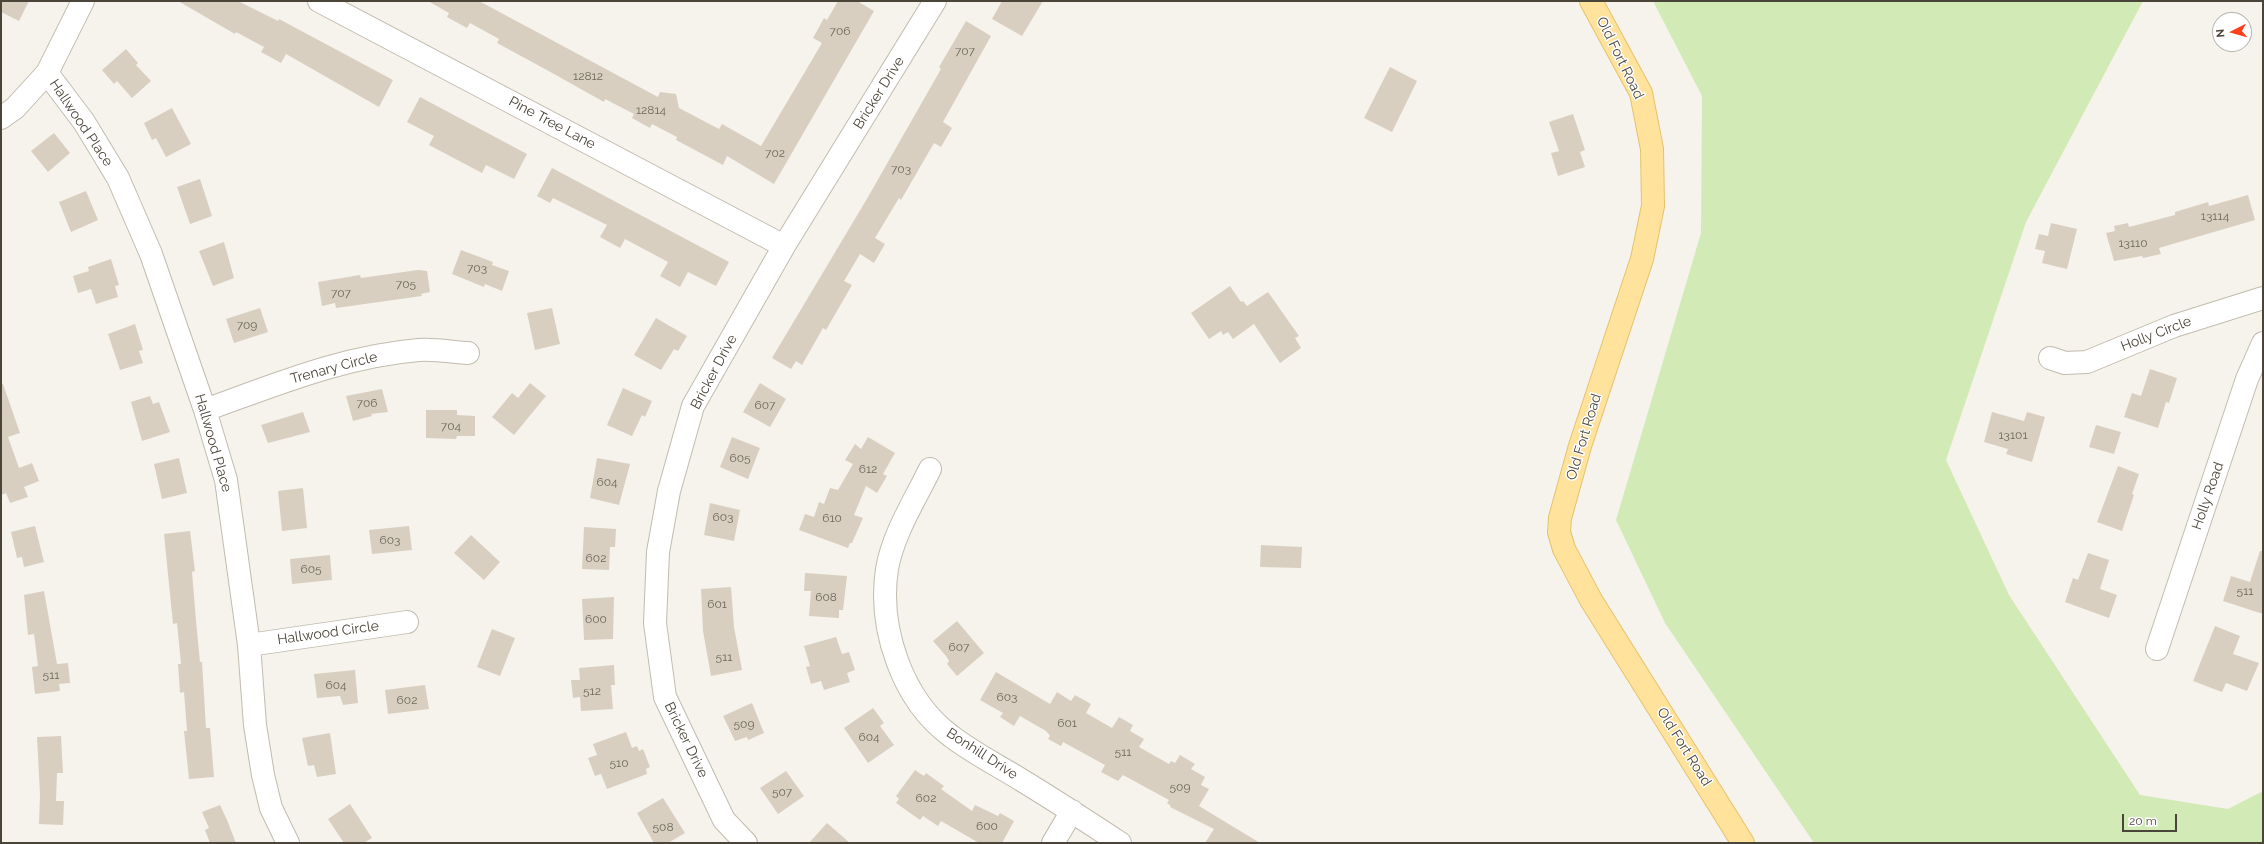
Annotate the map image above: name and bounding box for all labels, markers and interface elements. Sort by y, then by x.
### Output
north arrow [2212,12,2252,52]
street label: Old Fort Road [1593,14,1647,102]
house number: 706 [830,24,850,38]
text: N [2214,28,2227,38]
house number: 707 [955,44,975,58]
street label: Bricker Drive [850,54,908,132]
house number: 12812 [573,69,603,83]
street label: Hallwood Place [46,76,116,170]
street label: Pine Tree Lane [506,93,598,153]
house number: 12814 [636,103,666,117]
house number: 702 [765,146,785,160]
house number: 703 [891,162,911,176]
house number: 13114 [2201,209,2229,223]
house number: 13110 [2118,236,2148,250]
house number: 703 [467,261,487,275]
house number: 705 [396,277,416,291]
house number: 707 [331,286,351,300]
street label: Holly Circle [2118,313,2194,355]
house number: 709 [237,318,257,332]
street label: Bricker Drive [687,332,741,412]
street label: Trenary Circle [289,348,379,388]
street label: Hallwood Place [191,392,235,494]
street label: Old Fort Road [1563,392,1605,482]
house number: 706 [357,396,377,410]
house number: 607 [755,398,775,412]
house number: 704 [441,419,461,433]
house number: 13101 [1998,428,2028,442]
house number: 605 [729,451,751,465]
street label: Holly Road [2189,460,2227,532]
house number: 612 [859,462,877,476]
house number: 604 [596,475,618,489]
house number: 603 [713,510,733,524]
house number: 610 [822,511,842,525]
house number: 603 [380,533,400,547]
house number: 602 [586,551,606,565]
house number: 605 [300,562,322,576]
house number: 511 [2237,584,2253,598]
house number: 608 [815,590,837,604]
house number: 601 [707,597,727,611]
house number: 600 [585,612,607,626]
street label: Hallwood Circle [276,618,380,648]
house number: 607 [949,640,969,654]
house number: 511 [716,650,732,664]
house number: 511 [43,668,59,682]
house number: 604 [325,678,347,692]
house number: 512 [583,684,601,698]
house number: 603 [997,690,1017,704]
house number: 602 [397,693,417,707]
street label: Bricker Drive [660,699,712,781]
street label: Old Fort Road [1653,705,1715,789]
house number: 601 [1057,716,1077,730]
house number: 509 [734,717,754,731]
street label: Bonhill Drive [943,725,1021,783]
house number: 604 [858,730,880,744]
house number: 511 [1115,745,1131,759]
house number: 510 [609,756,629,770]
house number: 509 [1170,780,1190,794]
house number: 507 [772,785,792,799]
house number: 602 [916,791,936,805]
scale bar [2124,806,2179,832]
text: 20 m [2129,814,2157,828]
house number: 600 [976,819,998,833]
house number: 508 [653,820,673,834]

